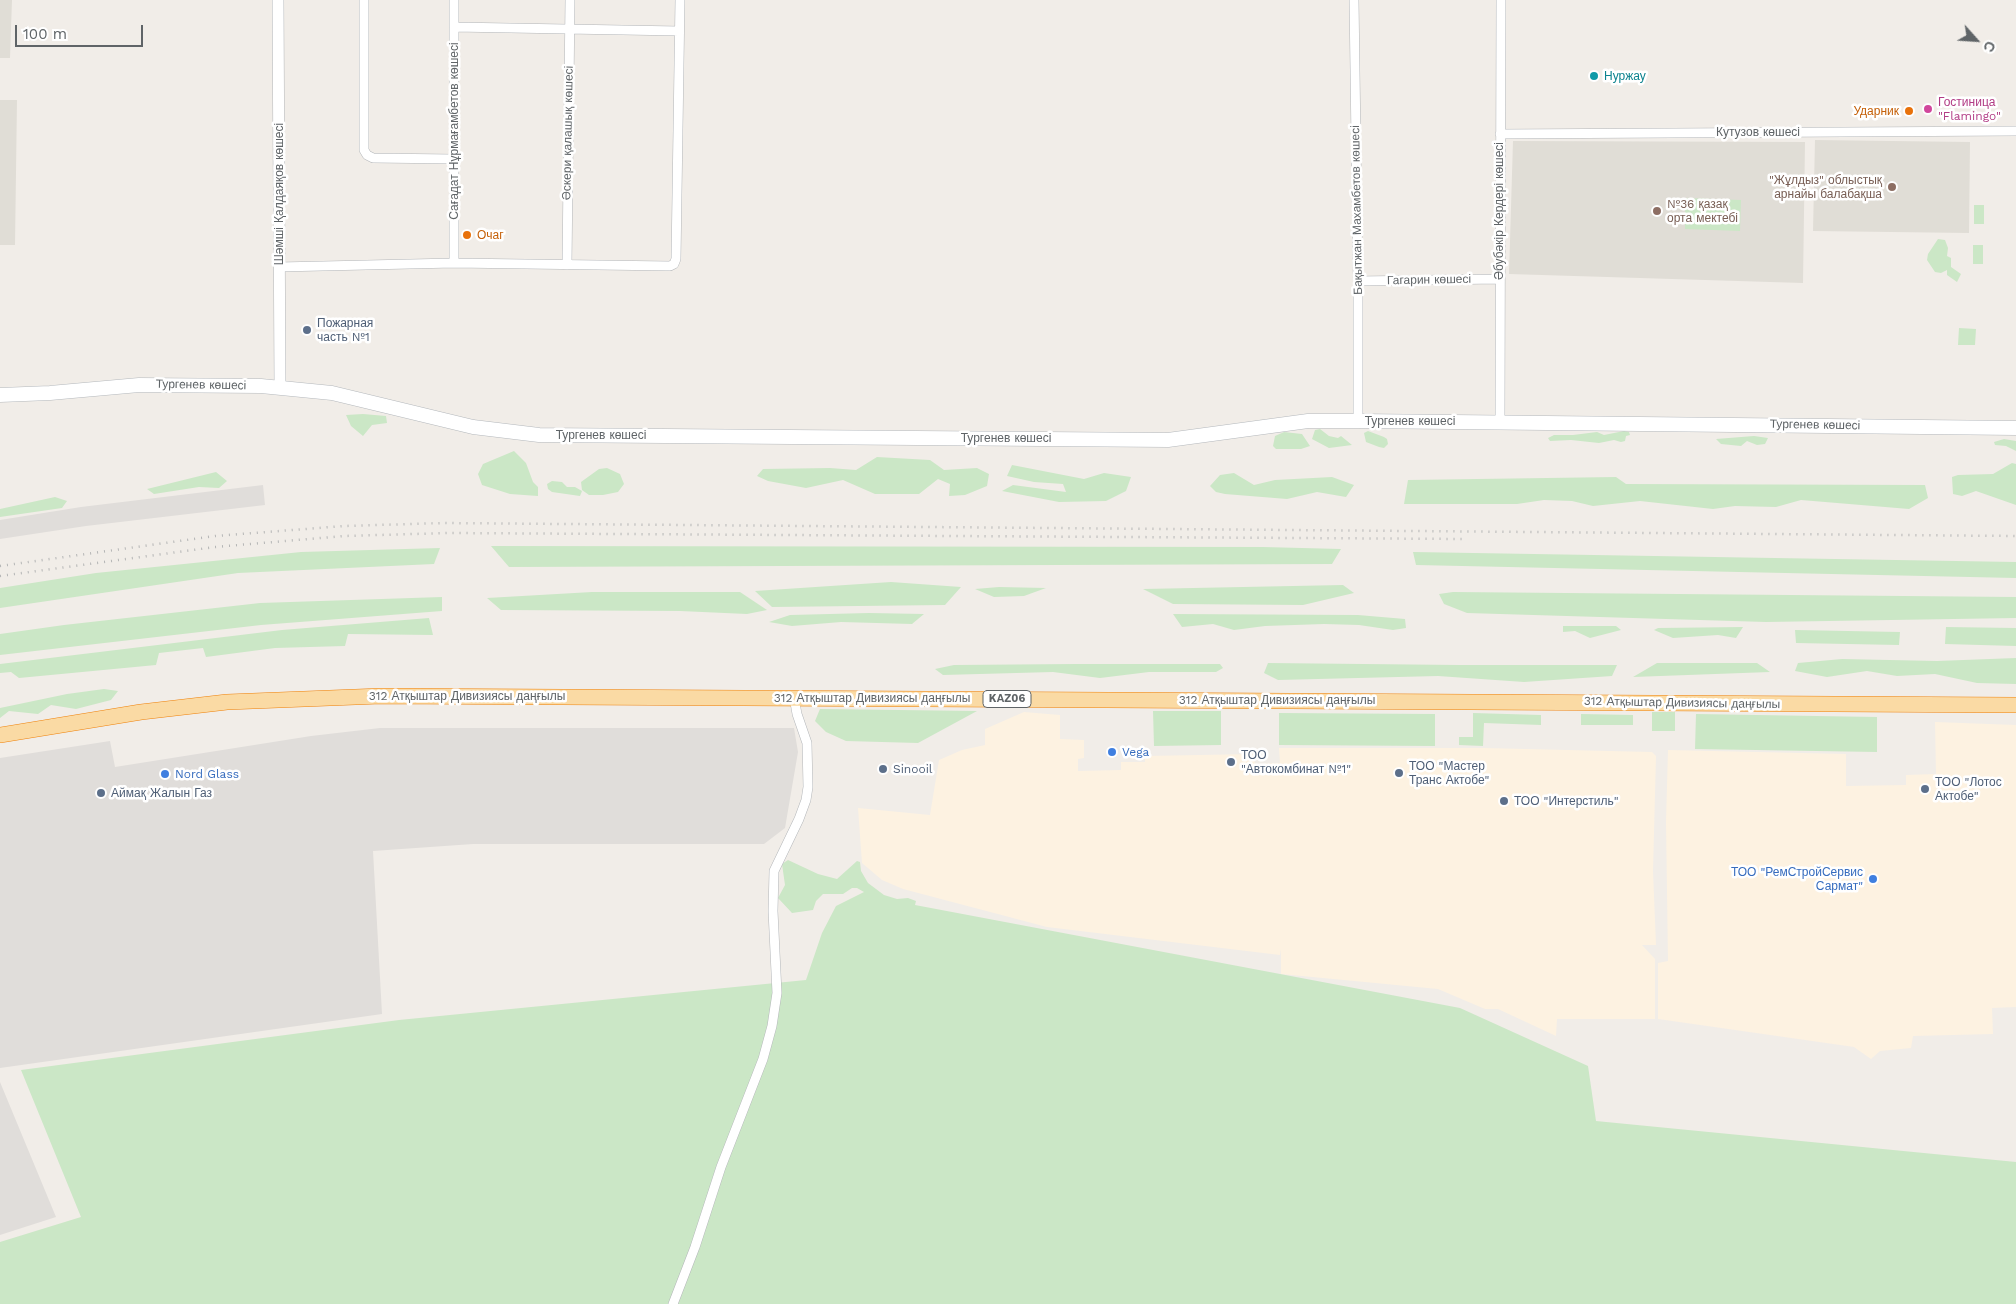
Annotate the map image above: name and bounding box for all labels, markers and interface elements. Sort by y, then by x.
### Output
scale bar [18,15,145,47]
north arrow [1951,15,2001,65]
text: 100 m [23,25,67,43]
text: С [1980,39,1999,55]
street label: Сағадат Нұрмағамбетов көшесі [447,42,461,220]
street label: Әскери қалашық көшесі [560,66,576,200]
place label: Нуржау [1604,69,1646,83]
marker: Нуржау [1588,70,1600,82]
place label: Гостиница "Flamingo" [1938,95,2001,123]
marker: Гостиница "Flamingo" [1922,103,1934,115]
place label: Ударник [1853,104,1899,118]
marker: Ударник [1903,105,1915,117]
street label: Шәмші Қалдаяқов көшесі [272,123,286,265]
street label: Бақытжан Махамбетов көшесі [1348,125,1366,295]
street label: Кутузов көшесі [1716,125,1800,139]
street label: Әбубәкір Кердері көшесі [1492,142,1506,280]
place label: "Жұлдыз" облыстық арнайы балабақша [1769,173,1882,201]
marker: "Жұлдыз" облыстық арнайы балабақша [1886,181,1898,193]
place label: №36 қазақ орта мектебі [1667,197,1738,225]
marker: №36 қазақ орта мектебі [1651,205,1663,217]
place label: Очаг [477,228,504,242]
marker: Очаг [461,229,473,241]
street label: Гагарин көшесі [1387,272,1471,288]
place label: Пожарная часть №1 [317,316,373,344]
marker: Пожарная часть №1 [301,324,313,336]
street label: Тургенев көшесі [156,377,246,393]
street label: Тургенев көшесі [1365,414,1455,428]
street label: Тургенев көшесі [1770,417,1860,433]
street label: Тургенев көшесі [556,428,646,442]
street label: Тургенев көшесі [961,431,1051,445]
street label: 312 Атқыштар Дивизиясы даңғылы [369,689,565,703]
street label: 312 Атқыштар Дивизиясы даңғылы [774,691,970,705]
road number: KАZ06 [983,691,1031,708]
street label: 312 Атқыштар Дивизиясы даңғылы [1179,693,1375,707]
street label: 312 Атқыштар Дивизиясы даңғылы [1584,694,1780,712]
place label: Vega [1122,745,1149,759]
marker: Vega [1106,746,1118,758]
place label: ТОО "Автокомбинат №1" [1241,748,1351,776]
marker: ТОО "Автокомбинат №1" [1225,756,1237,768]
place label: ТОО "Мастер Транс Актобе" [1409,759,1489,787]
place label: Sinooil [893,762,933,776]
marker: Sinooil [877,763,889,775]
place label: Nord Glass [175,767,239,781]
marker: ТОО "Мастер Транс Актобе" [1393,767,1405,779]
marker: Nord Glass [159,768,171,780]
place label: ТОО "Лотос Актобе" [1935,775,2002,803]
marker: ТОО "Лотос Актобе" [1919,783,1931,795]
place label: Аймақ Жалын Газ [111,786,212,800]
marker: Аймақ Жалын Газ [95,787,107,799]
place label: ТОО "Интерстиль" [1514,794,1619,808]
marker: ТОО "Интерстиль" [1498,795,1510,807]
place label: ТОО "РемСтройСервис Сармат" [1731,865,1863,893]
marker: ТОО "РемСтройСервис Сармат" [1867,873,1879,885]

